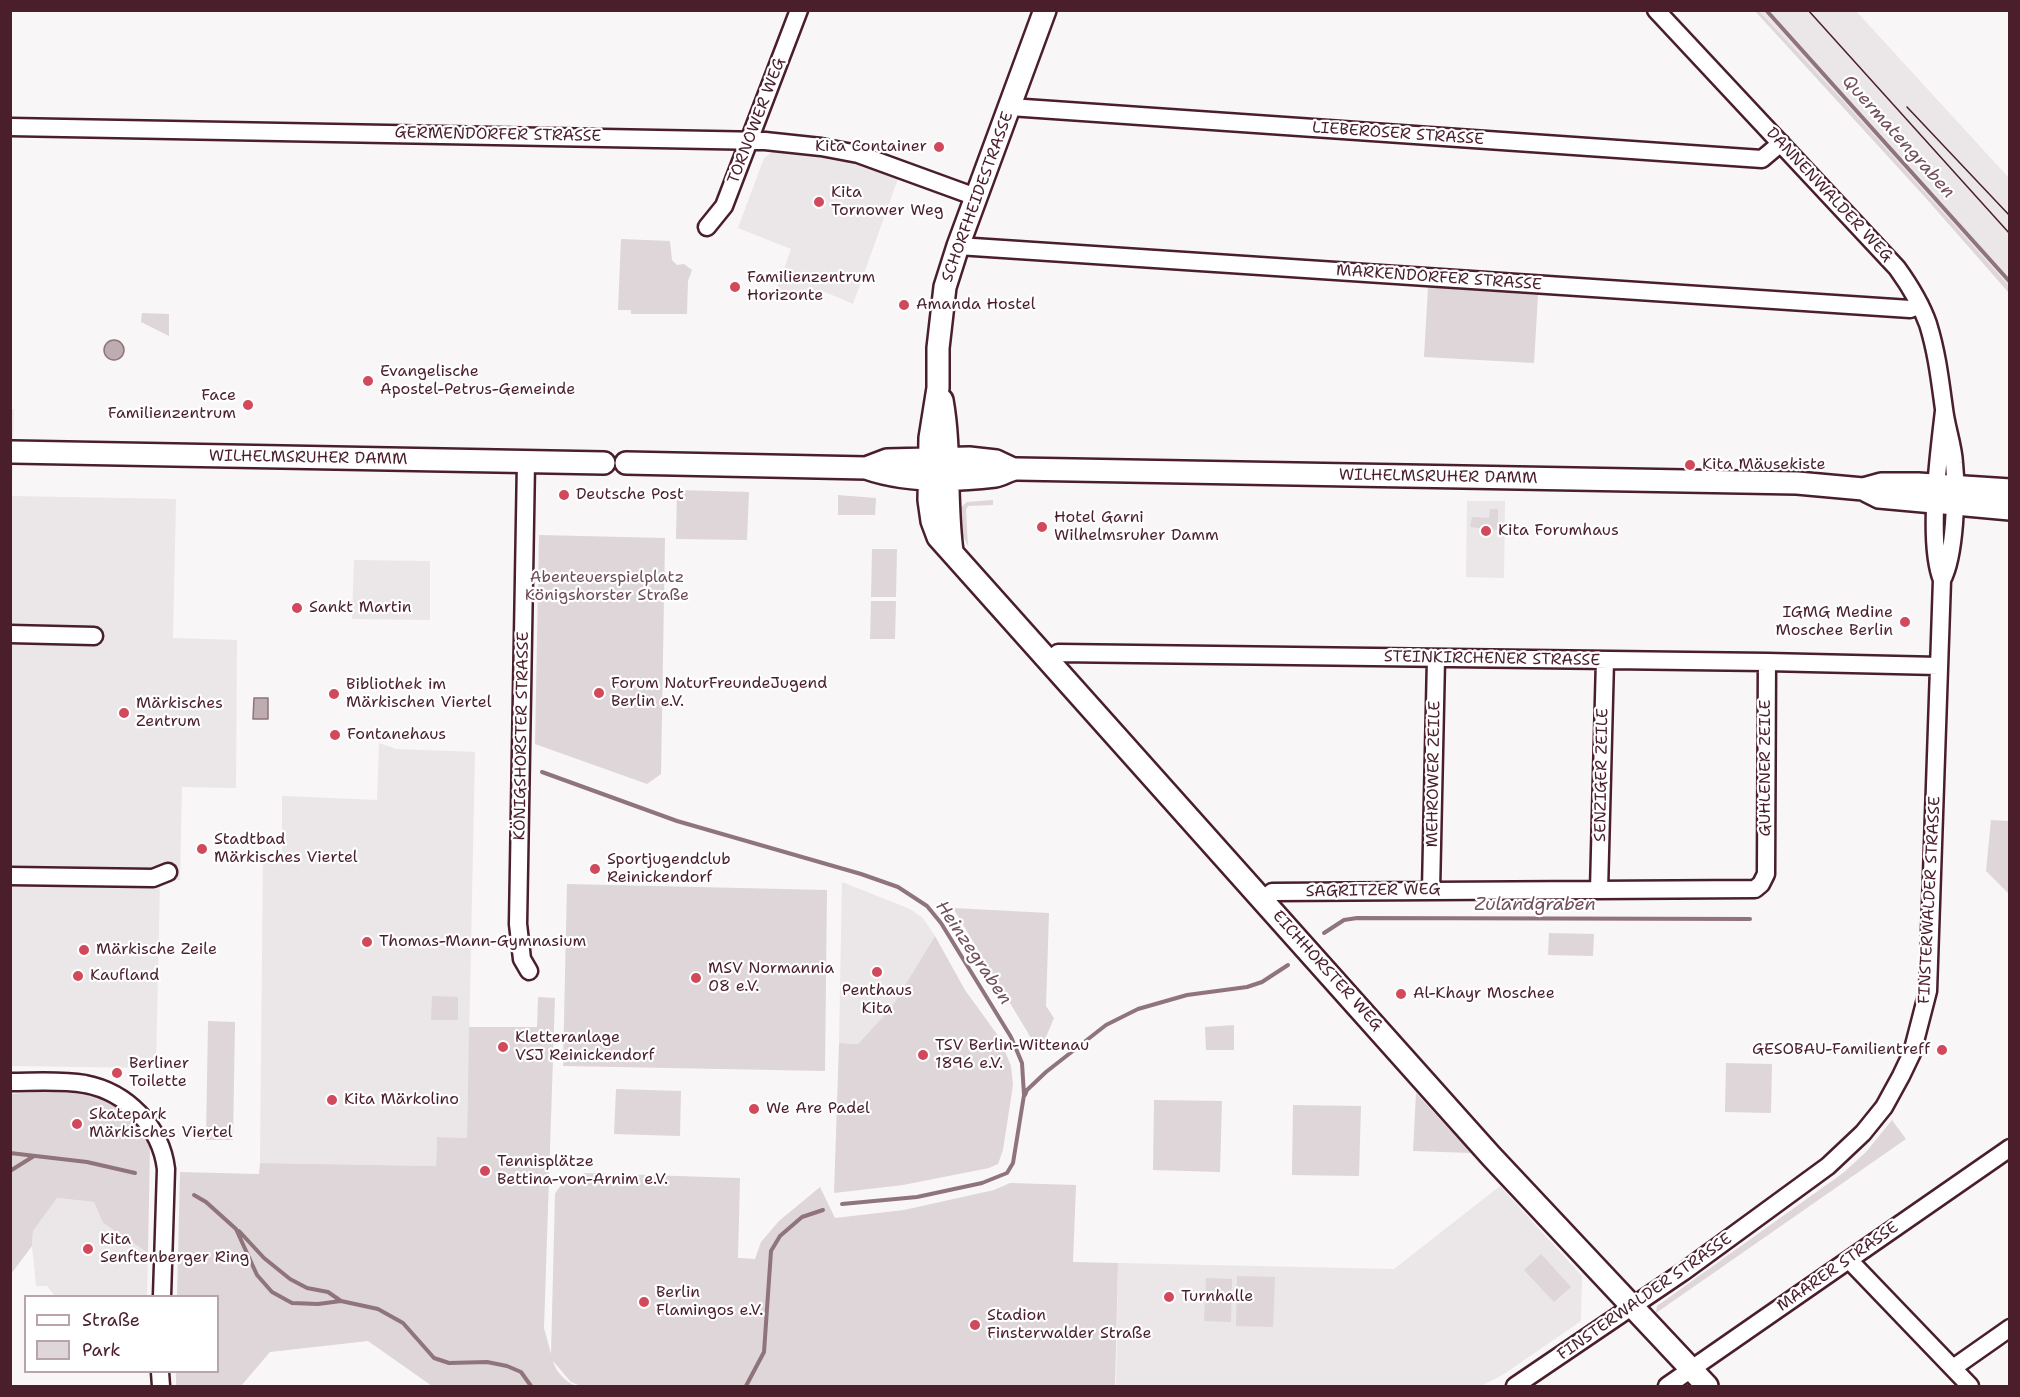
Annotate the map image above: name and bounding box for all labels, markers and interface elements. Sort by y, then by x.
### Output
street label: TORNOWER WEG [724,55,790,187]
water label: Quermatengraben [1837,71,1959,203]
street label: SCHORFHEIDESTRASSE [938,109,1018,285]
street label: LIEBEROSER STRASSE [1311,118,1485,150]
street label: GERMENDORFER STRASSE [394,124,602,146]
street label: DANNENWALDER WEG [1762,124,1896,266]
place label: Kita Container [815,137,927,157]
marker: Kita Container [932,140,946,154]
place label: Kita Tornower Weg [831,183,944,221]
marker: Kita Tornower Weg [812,195,826,209]
street label: MARKENDORFER STRASSE [1335,261,1543,295]
place label: Familienzentrum Horizonte [747,268,875,306]
marker: Familienzentrum Horizonte [728,280,742,294]
place label: Amanda Hostel [916,295,1035,315]
marker: Amanda Hostel [897,298,911,312]
place label: Evangelische Apostel-Petrus-Gemeinde [380,362,575,400]
marker: Evangelische Apostel-Petrus-Gemeinde [361,374,375,388]
place label: Face Familienzentrum [108,386,236,424]
marker: Face Familienzentrum [241,398,255,412]
street label: WILHELMSRUHER DAMM [209,447,407,469]
place label: Kita Mäusekiste [1702,455,1825,475]
marker: Kita Mäusekiste [1683,458,1697,472]
street label: WILHELMSRUHER DAMM [1339,466,1537,488]
place label: Deutsche Post [576,485,684,505]
marker: Deutsche Post [557,488,571,502]
place label: Hotel Garni Wilhelmsruher Damm [1054,508,1219,546]
marker: Hotel Garni Wilhelmsruher Damm [1035,520,1049,534]
place label: Kita Forumhaus [1498,521,1619,541]
marker: Kita Forumhaus [1479,524,1493,538]
park label: Abenteuerspielplatz Königshorster Straße [525,568,689,606]
place label: Sankt Martin [309,598,412,618]
marker: Sankt Martin [290,601,304,615]
place label: IGMG Medine Moschee Berlin [1776,603,1893,641]
marker: IGMG Medine Moschee Berlin [1898,615,1912,629]
street label: KÖNIGSHORSTER STRASSE [511,631,533,841]
street label: STEINKIRCHENER STRASSE [1384,648,1600,670]
place label: Forum NaturFreundeJugend Berlin e.V. [611,674,827,712]
place label: Bibliothek im Märkischen Viertel [346,675,492,713]
marker: Forum NaturFreundeJugend Berlin e.V. [592,686,606,700]
marker: Bibliothek im Märkischen Viertel [327,687,341,701]
place label: Märkisches Zentrum [136,694,223,732]
street label: GUHLENER ZEILE [1756,699,1776,837]
street label: MEHROWER ZEILE [1423,700,1445,848]
marker: Märkisches Zentrum [117,706,131,720]
street label: SENZIGER ZEILE [1591,708,1613,842]
place label: Fontanehaus [347,725,446,745]
marker: Fontanehaus [328,728,342,742]
street label: FINSTERWALDER STRASSE [1915,795,1945,1005]
place label: Stadtbad Märkisches Viertel [214,830,358,868]
marker: Stadtbad Märkisches Viertel [195,842,209,856]
place label: Sportjugendclub Reinickendorf [607,850,731,888]
marker: Sportjugendclub Reinickendorf [588,862,602,876]
street label: SAGRITZER WEG [1305,880,1441,902]
water label: Zulandgraben [1474,894,1596,916]
water label: Heinzegraben [930,897,1016,1009]
street label: EICHHORSTER WEG [1268,907,1386,1035]
place label: Thomas-Mann-Gymnasium [379,932,586,952]
marker: Thomas-Mann-Gymnasium [360,935,374,949]
place label: Märkische Zeile [96,940,217,960]
marker: Märkische Zeile [77,943,91,957]
place label: MSV Normannia 08 e.V. [708,959,834,997]
marker: Penthaus Kita [870,965,884,979]
place label: Kaufland [90,966,160,986]
marker: Kaufland [71,969,85,983]
marker: MSV Normannia 08 e.V. [689,971,703,985]
place label: Penthaus Kita [842,981,912,1019]
place label: Al-Khayr Moschee [1413,984,1555,1004]
marker: Al-Khayr Moschee [1394,987,1408,1001]
place label: Kletteranlage VSJ Reinickendorf [515,1028,655,1066]
place label: TSV Berlin-Wittenau 1896 e.V. [935,1036,1089,1074]
marker: Kletteranlage VSJ Reinickendorf [496,1040,510,1054]
place label: GESOBAU-Familientreff [1752,1040,1930,1060]
marker: GESOBAU-Familientreff [1935,1043,1949,1057]
marker: TSV Berlin-Wittenau 1896 e.V. [916,1048,930,1062]
place label: Berliner Toilette [129,1054,189,1092]
marker: Berliner Toilette [110,1066,124,1080]
place label: Kita Märkolino [344,1090,459,1110]
marker: Kita Märkolino [325,1093,339,1107]
place label: We Are Padel [766,1099,870,1119]
marker: We Are Padel [747,1102,761,1116]
place label: Skatepark Märkisches Viertel [89,1105,233,1143]
marker: Skatepark Märkisches Viertel [70,1117,84,1131]
place label: Tennisplätze Bettina-von-Arnim e.V. [497,1152,668,1190]
marker: Tennisplätze Bettina-von-Arnim e.V. [478,1164,492,1178]
street label: MAARER STRASSE [1774,1218,1902,1316]
street label: FINSTERWALDER STRASSE [1554,1229,1736,1365]
place label: Kita Senftenberger Ring [100,1230,249,1268]
marker: Kita Senftenberger Ring [81,1242,95,1256]
place label: Berlin Flamingos e.V. [656,1283,763,1321]
place label: Turnhalle [1181,1287,1253,1307]
marker: Turnhalle [1162,1290,1176,1304]
legend [24,1295,219,1373]
marker: Berlin Flamingos e.V. [637,1295,651,1309]
place label: Stadion Finsterwalder Straße [987,1306,1152,1344]
text: Straße [82,1308,140,1332]
marker: Stadion Finsterwalder Straße [968,1318,982,1332]
text: Park [82,1338,121,1362]

